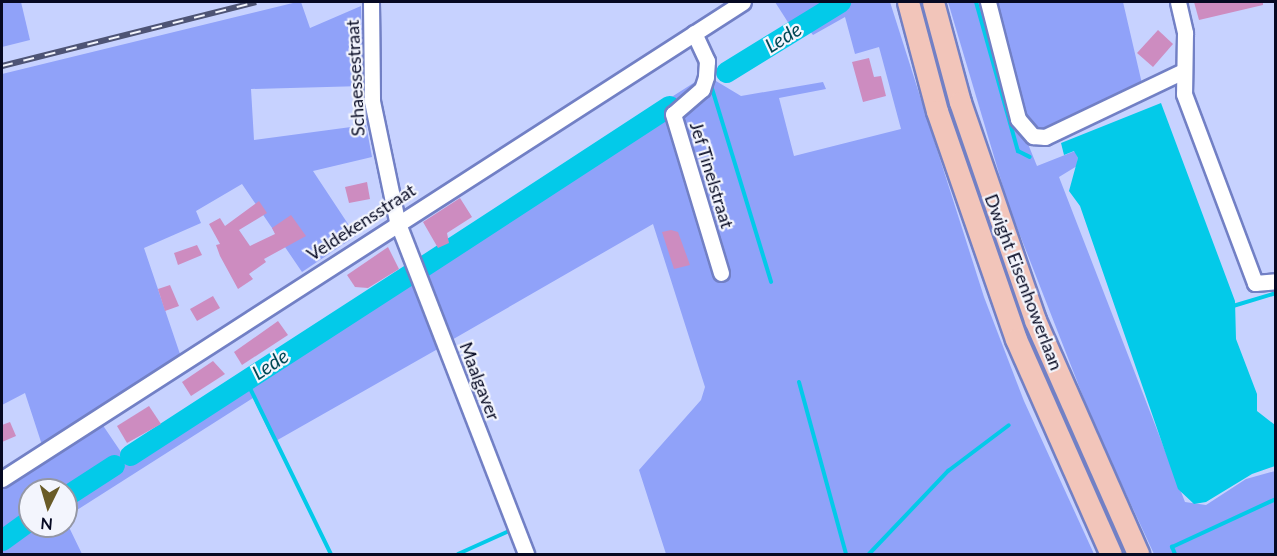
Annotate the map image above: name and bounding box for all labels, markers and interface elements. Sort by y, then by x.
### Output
water label: Lede [760,17,806,57]
street label: Schaessestraat [341,19,369,137]
street label: Jef Tinelstraat [685,119,739,231]
street label: Veldekensstraat [303,179,419,265]
street label: Dwight Eisenhowerlaan [980,191,1068,373]
street label: Maalgaver [455,339,505,423]
water label: Lede [247,343,293,385]
north arrow [18,478,78,538]
text: N [40,514,54,534]

